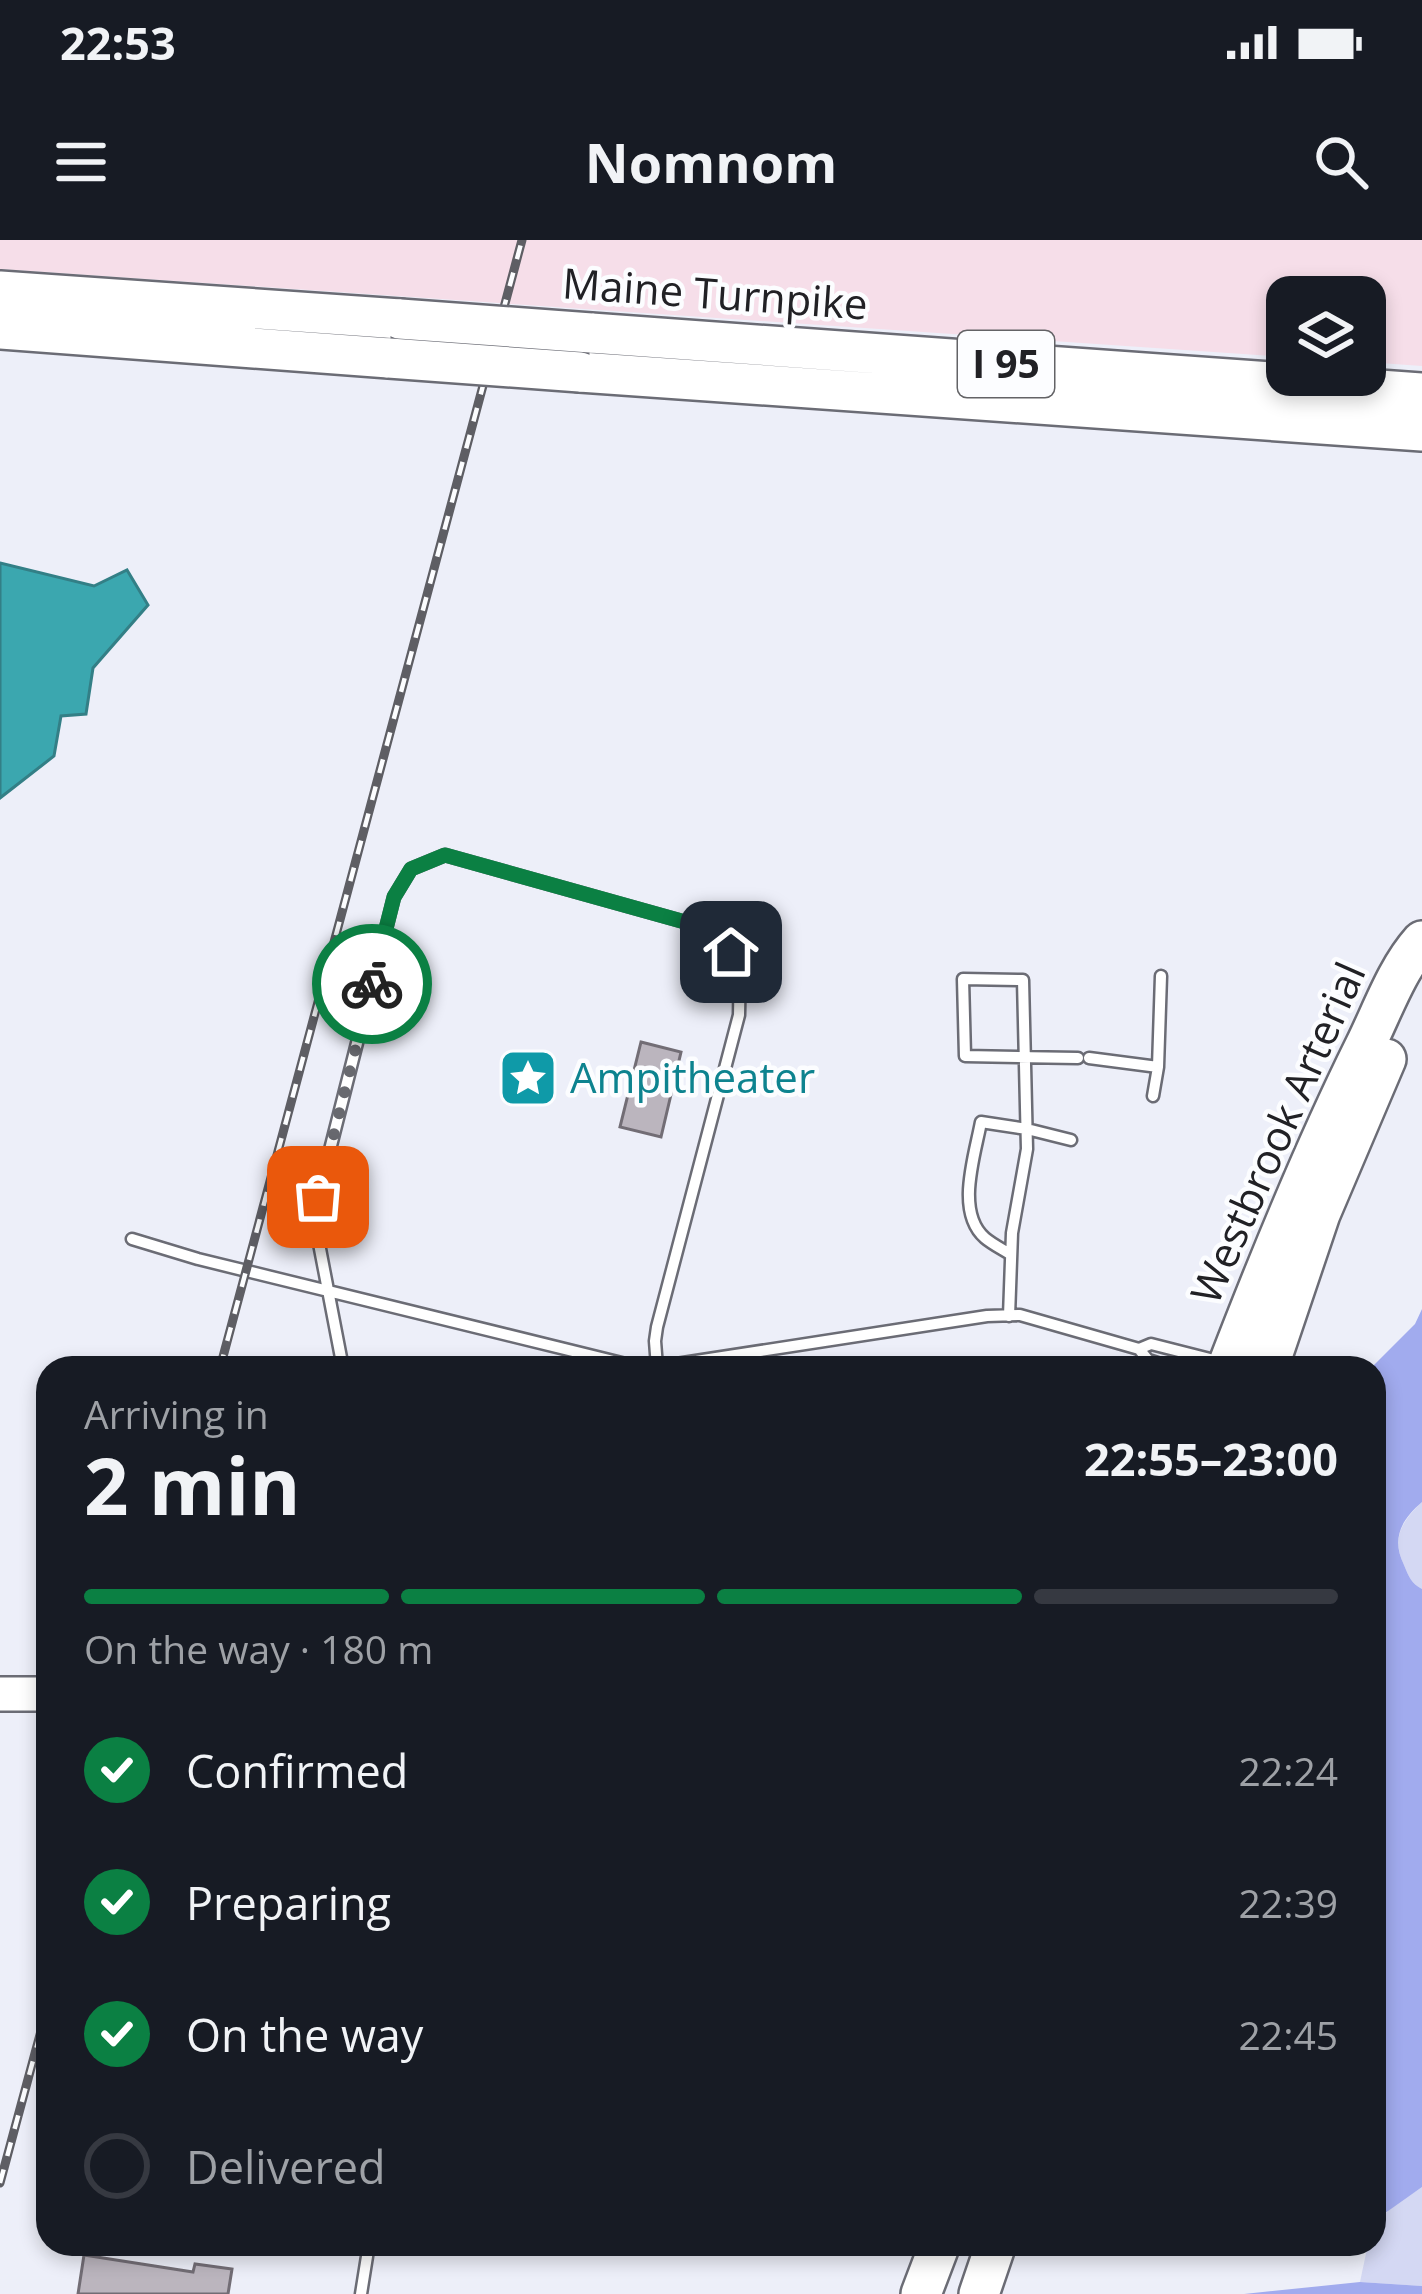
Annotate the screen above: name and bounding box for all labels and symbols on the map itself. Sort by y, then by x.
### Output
street label: Maine Turnpike [561,253,870,332]
road number: I 95 [958,331,1054,397]
pin [680,901,782,1003]
courier [312,924,432,1044]
street label: Westbrook Arterial [1176,953,1377,1312]
place icon: Ampitheater [497,1047,559,1109]
place label: Ampitheater [570,1048,815,1105]
pin [267,1146,369,1248]

